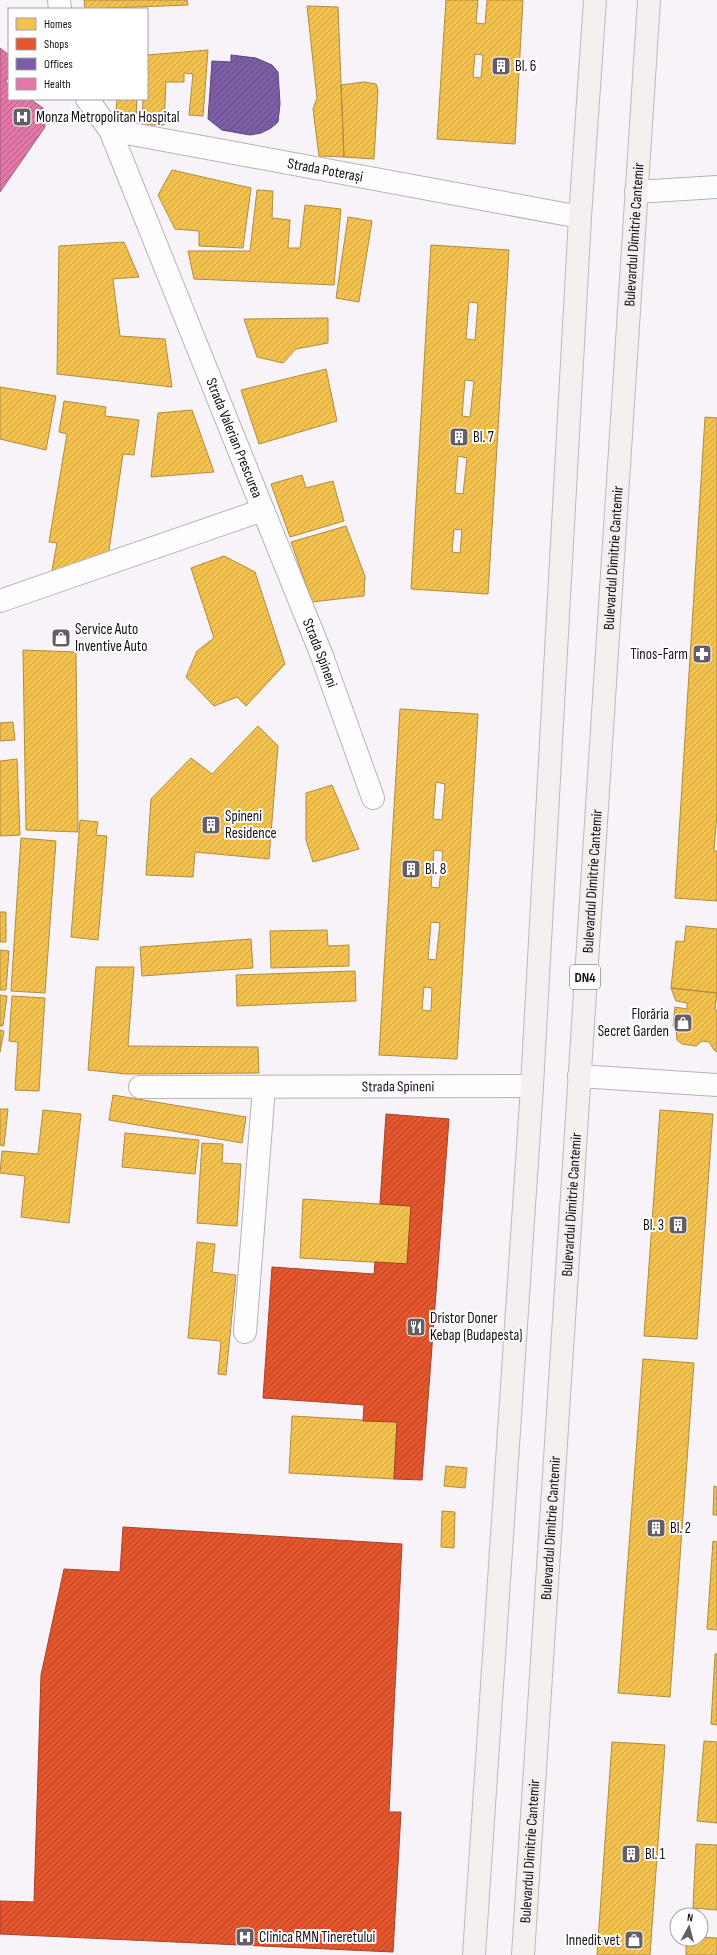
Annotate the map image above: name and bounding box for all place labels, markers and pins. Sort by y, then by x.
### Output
building icon: Bl. 6 [490,55,512,77]
place label: Bl. 6 [515,57,536,76]
hospital icon: Monza Metropolitan Hospital [11,106,33,128]
place label: Monza Metropolitan Hospital [36,108,180,127]
building icon: Bl. 7 [448,426,470,448]
place label: Bl. 7 [473,428,494,447]
place label: Service Auto Inventive Auto [75,620,147,656]
shop icon: Service Auto Inventive Auto [50,627,72,649]
pharmacy icon: Tinos-Farm [691,643,713,665]
place label: Tinos-Farm [630,645,688,664]
place label: Spineni Residence [225,807,277,843]
building icon: Spineni Residence [200,814,222,836]
building icon: Bl. 8 [400,858,422,880]
place label: Bl. 8 [425,860,446,879]
place label: Florăria Secret Garden [598,1005,669,1041]
shop icon: Florăria Secret Garden [672,1012,694,1034]
building icon: Bl. 3 [667,1214,689,1236]
place label: Bl. 3 [643,1216,664,1235]
place label: Dristor Doner Kebap (Budapesta) [430,1309,523,1345]
restaurant icon: Dristor Doner Kebap (Budapesta) [405,1316,427,1338]
building icon: Bl. 2 [645,1517,667,1539]
place label: Bl. 2 [670,1519,691,1538]
building icon: Bl. 1 [620,1843,642,1865]
place label: Bl. 1 [645,1845,666,1864]
hospital icon: Clinica RMN Tineretului [234,1926,256,1948]
place label: Clinica RMN Tineretului [259,1928,376,1947]
shop icon: Innedit vet [623,1929,645,1951]
place label: Innedit vet [566,1931,620,1950]

